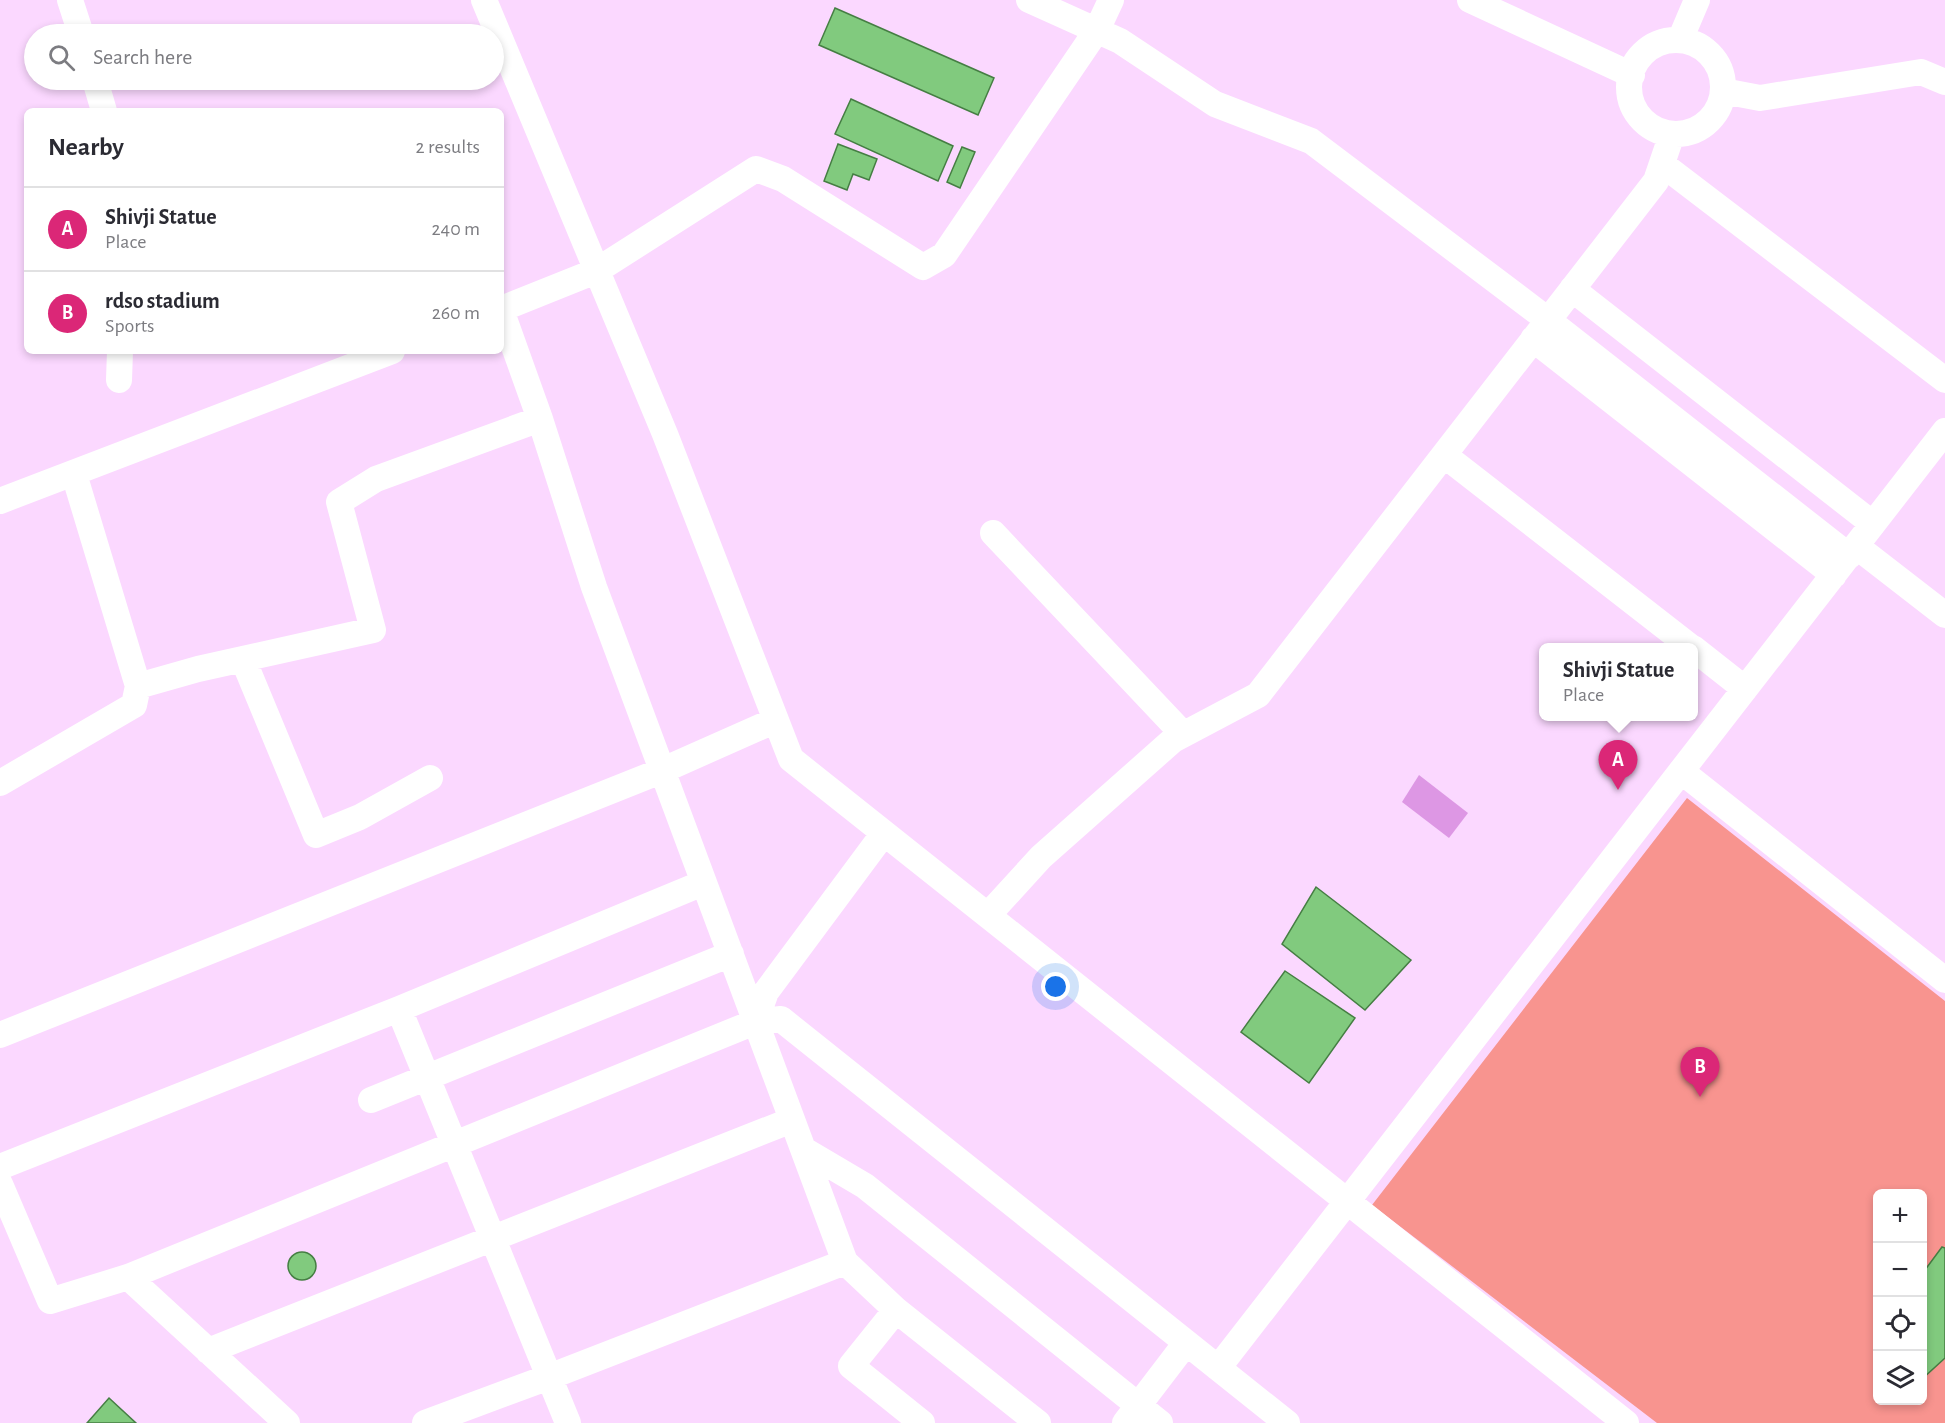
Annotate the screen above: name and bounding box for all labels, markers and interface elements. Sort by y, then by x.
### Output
search box [24,24,504,90]
icon: search [45,41,78,74]
text: Search here [93,46,192,68]
text: Nearby [48,134,124,160]
text: 2 results [416,137,480,157]
text: Shivji Statue [105,206,217,228]
text: A [62,219,74,239]
text: 240 m [431,219,480,239]
text: Place [105,232,146,252]
text: rdso stadium [105,290,220,312]
text: B [62,303,73,323]
text: 260 m [432,303,480,323]
text: Sports [105,316,154,336]
popup [1539,643,1698,721]
text: Shivji Statue [1563,659,1674,681]
text: Place [1563,685,1604,705]
pin: A [1598,740,1638,790]
your location [1041,972,1070,1001]
pin: B [1680,1048,1720,1097]
map controls [1873,1189,1927,1405]
button: + [1873,1189,1927,1243]
button: − [1873,1243,1927,1297]
button: locate [1873,1297,1927,1351]
button: layers [1873,1351,1927,1405]

